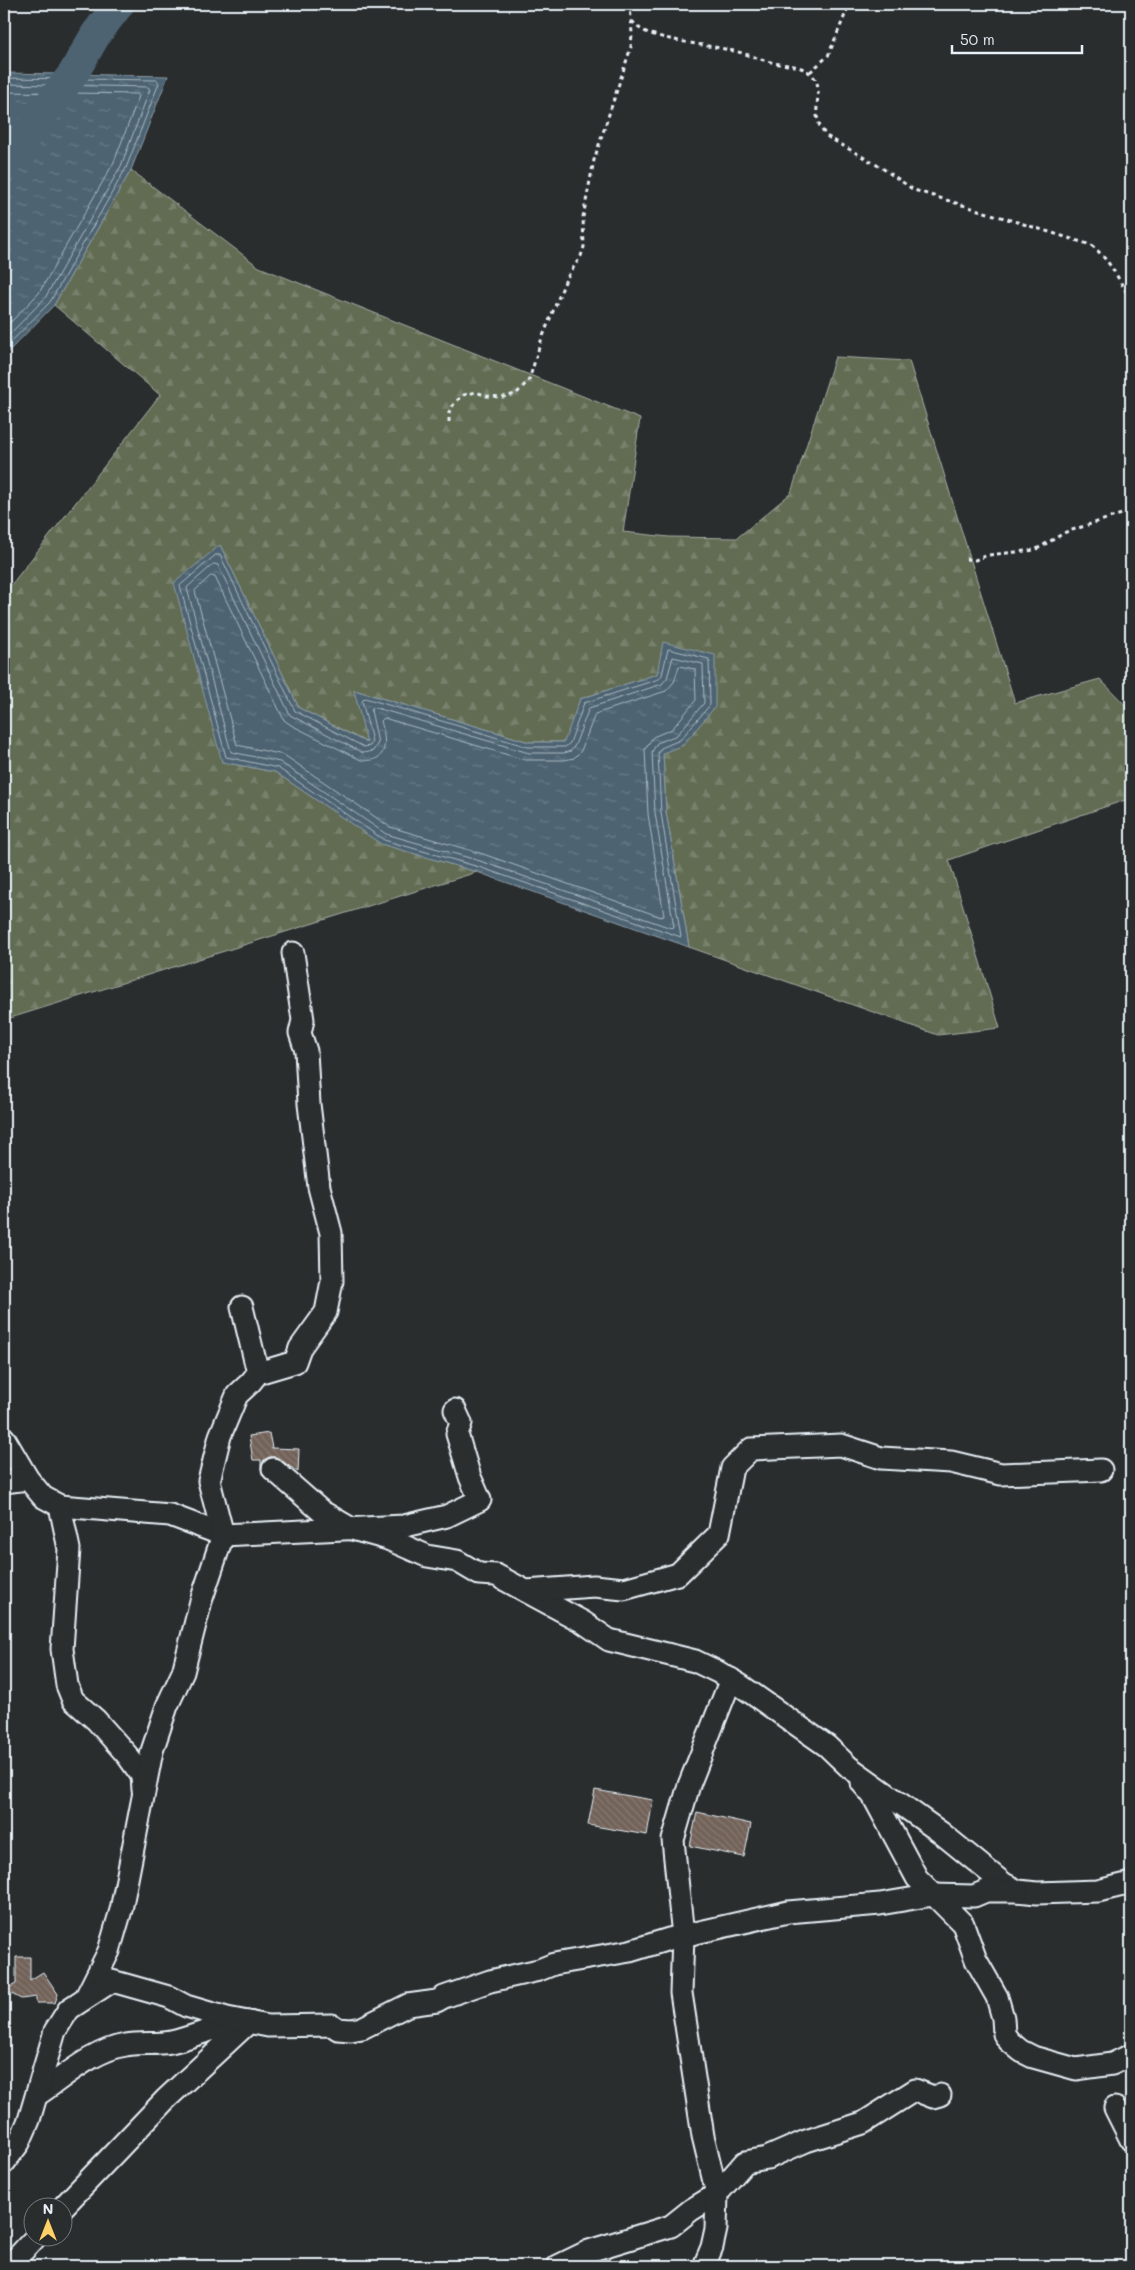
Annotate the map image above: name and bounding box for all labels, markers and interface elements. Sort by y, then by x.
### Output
scale bar [952,22,1082,54]
text: 50 m [960,29,995,49]
north arrow [22,2198,72,2248]
text: N [43,2199,53,2218]

